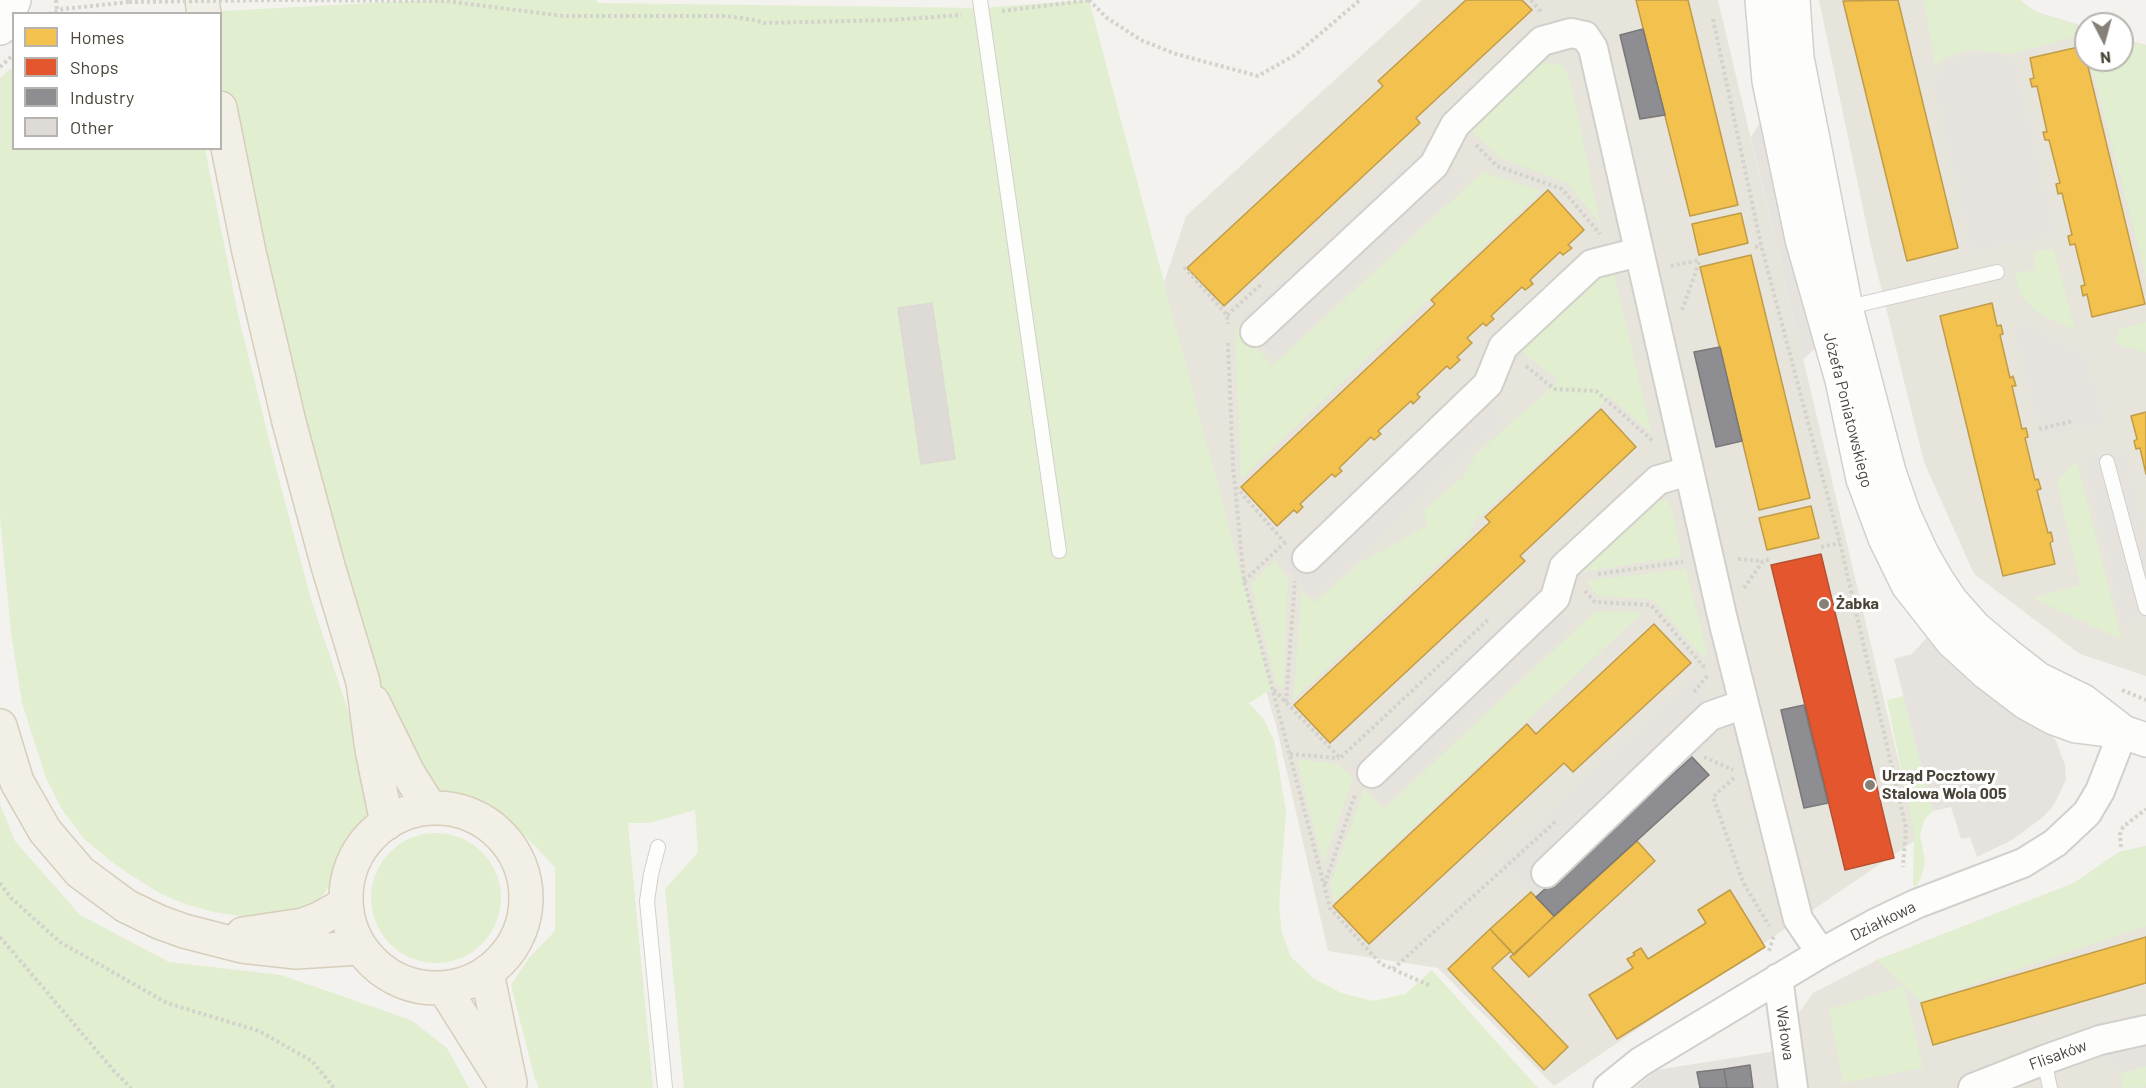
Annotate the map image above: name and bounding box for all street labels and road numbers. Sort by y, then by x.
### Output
street label: Józefa Poniatowskiego [1819,330,1877,490]
street label: Działkowa [1847,897,1919,945]
street label: Wałowa [1772,1004,1798,1062]
street label: Flisaków [2026,1036,2090,1074]

